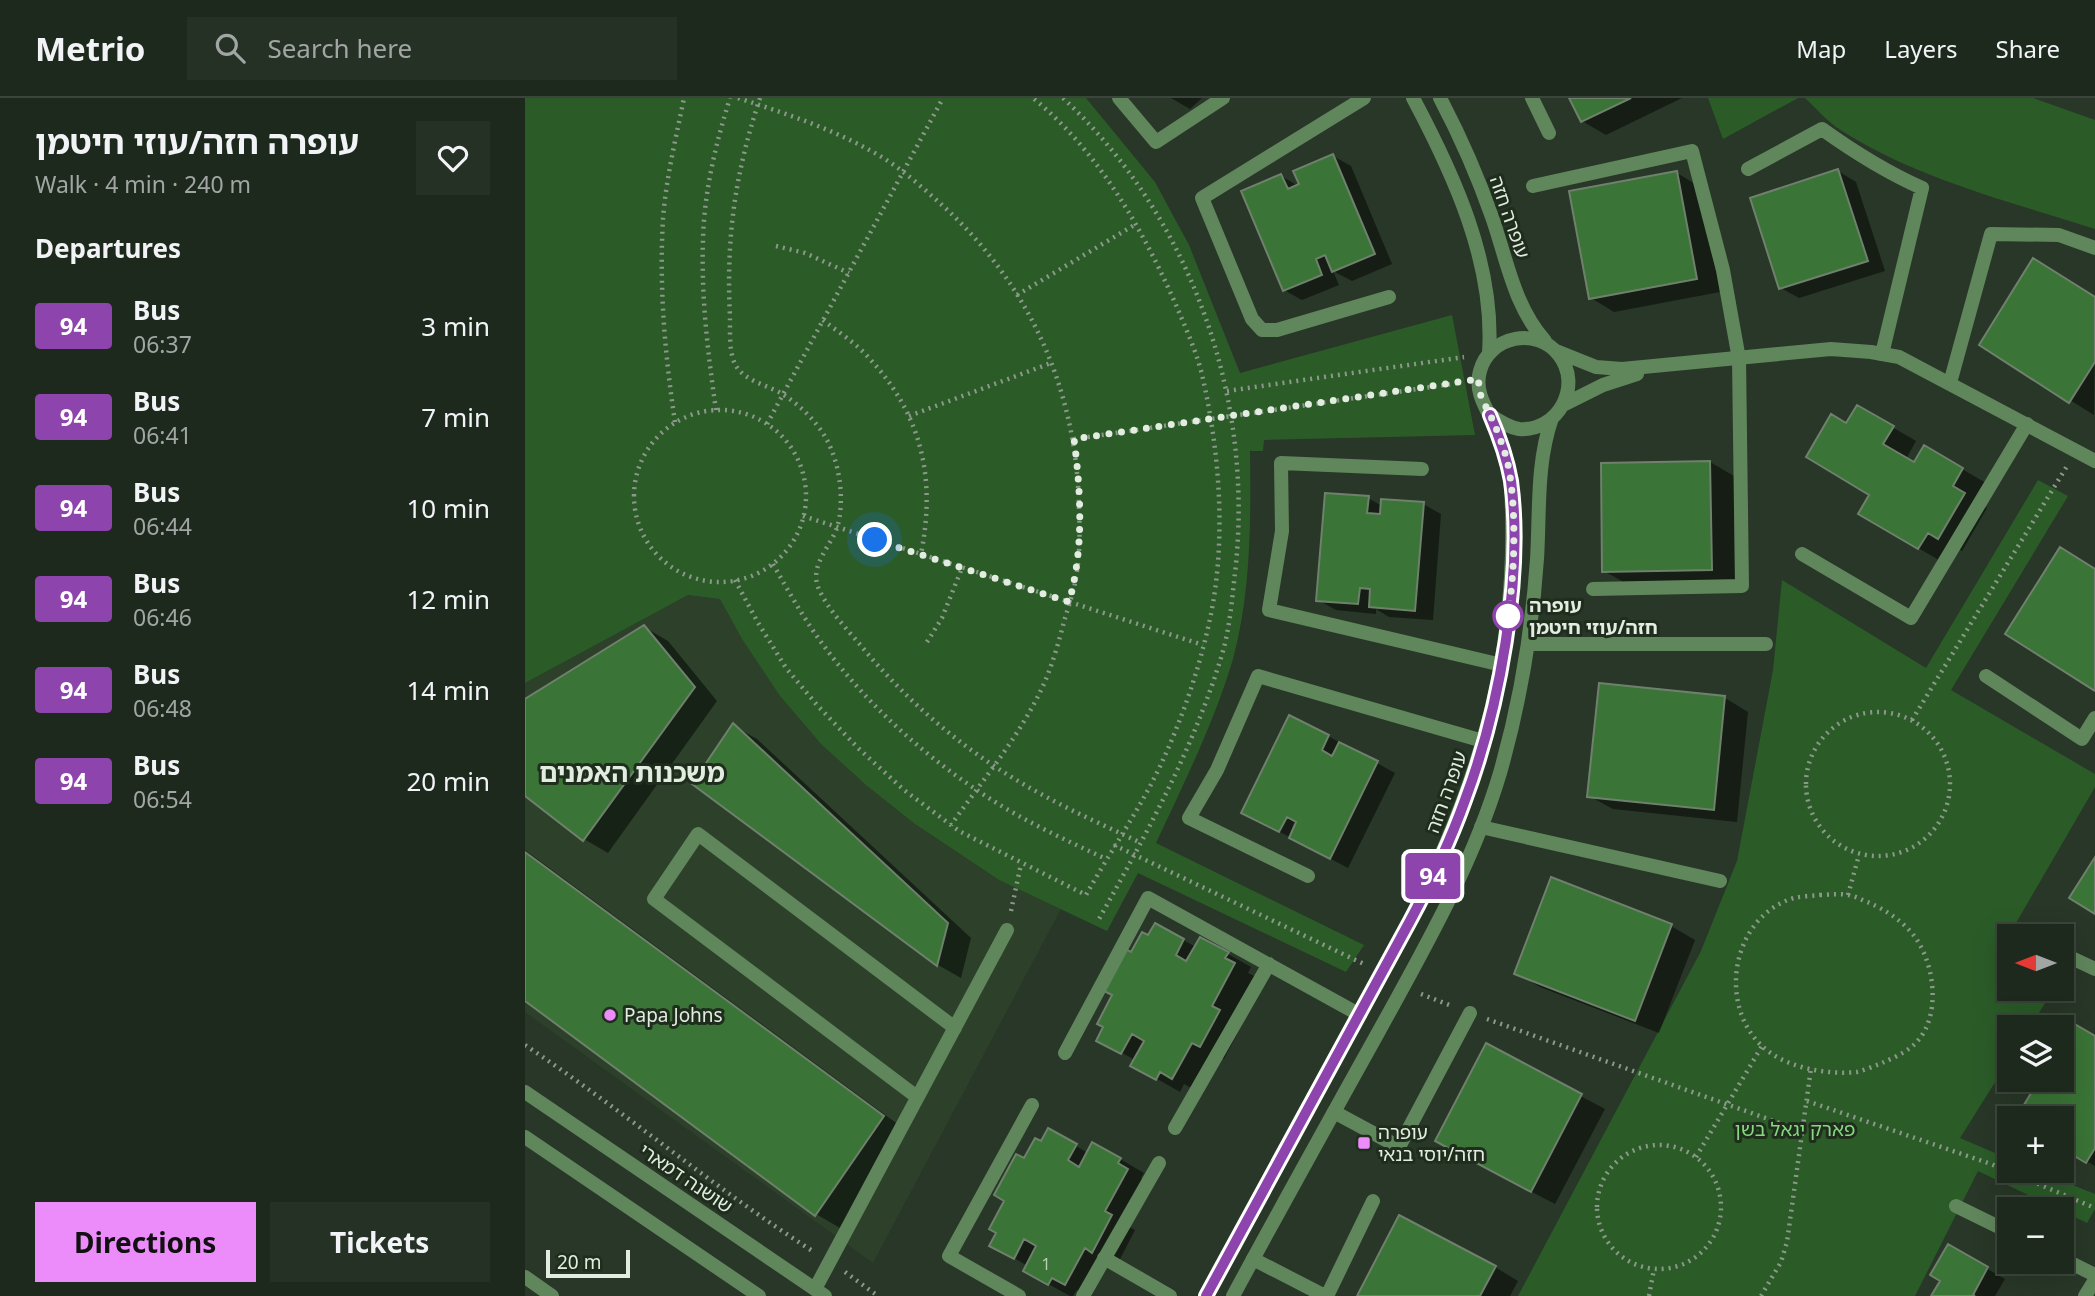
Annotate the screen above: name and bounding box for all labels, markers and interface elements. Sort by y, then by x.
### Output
search box [187,17,677,80]
text: Metrio [35,26,145,71]
icon: search [211,29,249,67]
text: Search here [267,30,412,66]
text: Map [1796,32,1846,65]
text: Layers [1884,32,1958,65]
text: Share [1996,32,2060,65]
text: עופרה חזה/עוזי חיטמן [35,119,359,164]
button: heart [416,121,490,195]
text: Walk · 4 min · 240 m [35,168,251,200]
street label: עופרה חזה [1484,172,1536,262]
text: Departures [35,230,181,266]
text: Bus [133,292,180,328]
text: 3 min [421,308,490,344]
text: 94 [60,309,87,342]
text: 06:37 [133,328,192,360]
text: Bus [133,383,180,419]
text: 7 min [421,399,490,435]
text: 94 [60,400,87,433]
text: 06:41 [133,419,192,451]
text: Bus [133,474,180,510]
text: 10 min [406,490,490,526]
text: 94 [60,491,87,524]
text: 06:44 [133,510,192,542]
your location [857,522,892,557]
text: Bus [133,565,180,601]
text: 12 min [406,581,490,617]
text: 94 [60,582,87,615]
place label: עופרה חזה/עוזי חיטמן [1529,592,1658,640]
text: 06:46 [133,601,192,633]
marker: עופרה חזה/עוזי חיטמן [1493,601,1523,631]
text: Bus [133,656,180,692]
text: 14 min [406,672,490,708]
text: 94 [60,673,87,706]
text: 06:48 [133,692,192,724]
text: Bus [133,747,180,783]
street label: עופרה חזה [1419,747,1473,837]
district label: משכנות האמנים [539,754,725,790]
text: 20 min [406,763,490,799]
text: 94 [60,764,87,797]
text: 06:54 [133,783,192,815]
line badge: 94 [1401,853,1465,899]
text: 94 [1419,859,1447,892]
north arrow [1997,924,2074,1001]
map controls [1997,924,2074,1274]
place label: Papa Johns [624,1002,723,1028]
marker: Papa Johns [602,1007,618,1023]
button: layers [1997,1015,2074,1092]
button: + [1997,1106,2074,1183]
park label: פארק יגאל בשן [1735,1116,1855,1142]
place label: עופרה חזה/יוסי בנאי [1378,1119,1485,1167]
marker: עופרה חזה/יוסי בנאי [1356,1135,1372,1151]
street label: שושנה דמארי [634,1137,738,1219]
button: − [1997,1197,2074,1274]
button: Directions [35,1202,256,1282]
button: Tickets [270,1202,490,1282]
scale bar [546,1247,630,1279]
text: 20 m [557,1249,601,1275]
house number: 1 [1041,1253,1051,1275]

